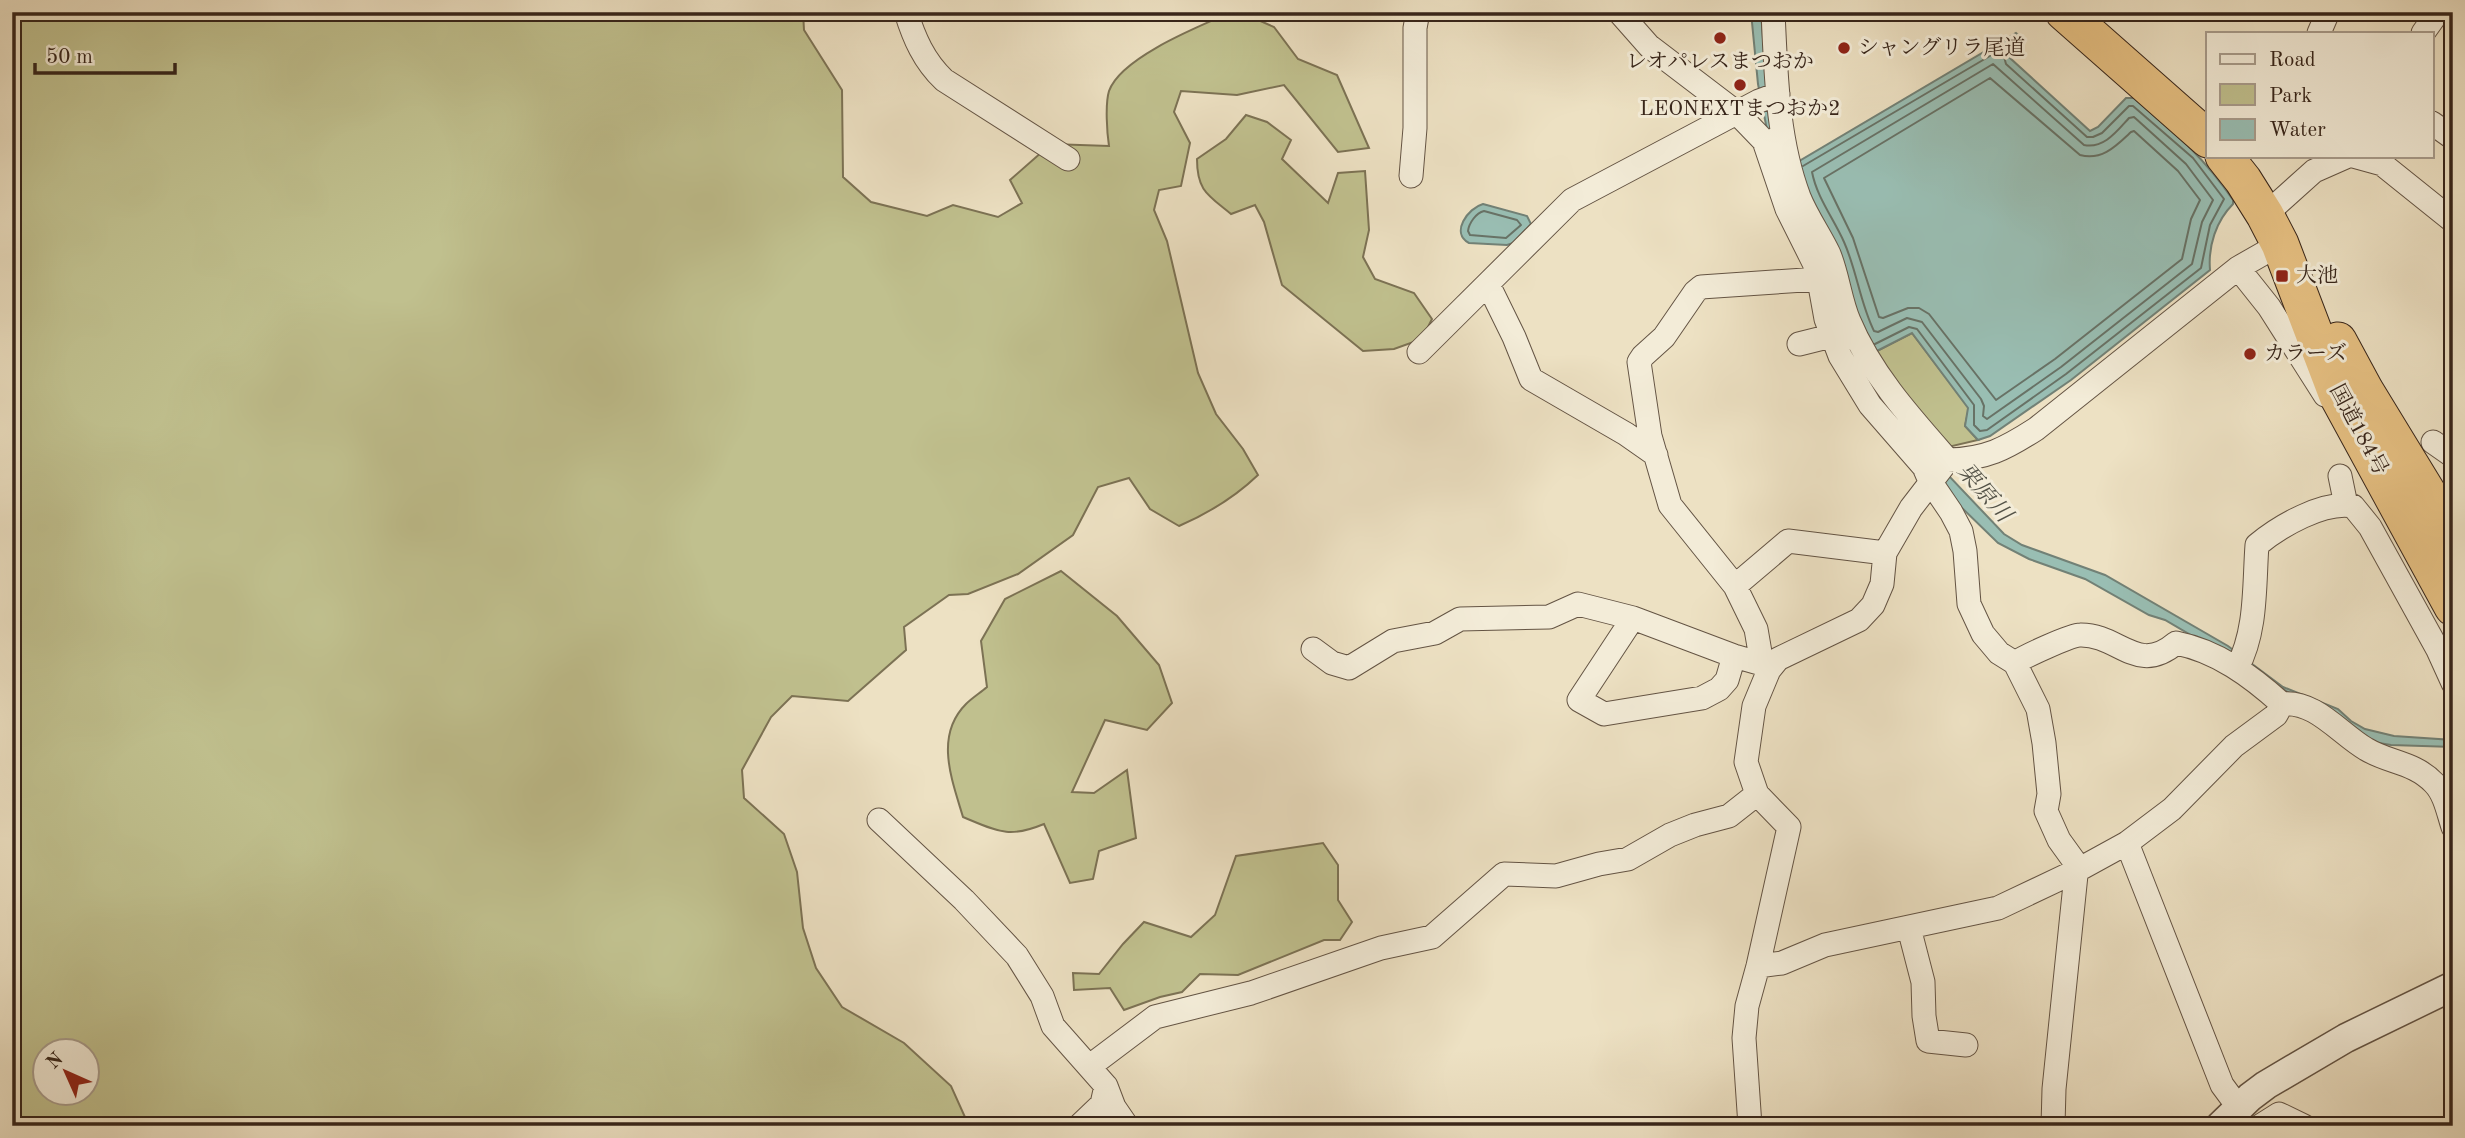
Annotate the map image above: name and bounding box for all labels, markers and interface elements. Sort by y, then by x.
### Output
marker: レオパレスまつおか [1712,30,1728,46]
scale bar [35,32,175,76]
legend [2206,32,2434,158]
place label: シャングリラ尾道 [1858,36,2025,59]
marker: シャングリラ尾道 [1836,40,1852,56]
text: 50 m [46,47,93,68]
text: Road [2269,50,2316,71]
place label: レオパレスまつおか [1626,51,1814,73]
marker: LEONEXTまつおか2 [1732,77,1748,93]
text: Park [2269,86,2312,107]
place label: LEONEXTまつおか2 [1640,98,1840,120]
text: Water [2269,120,2326,141]
place label: 大池 [2296,264,2338,287]
marker: 大池 [2274,268,2290,284]
place label: カラーズ [2264,342,2347,365]
marker: カラーズ [2242,346,2258,362]
street label: 国道184号 [2325,380,2392,479]
water label: 栗原川 [1953,458,2019,529]
north arrow [32,1036,102,1106]
text: N [44,1050,68,1074]

